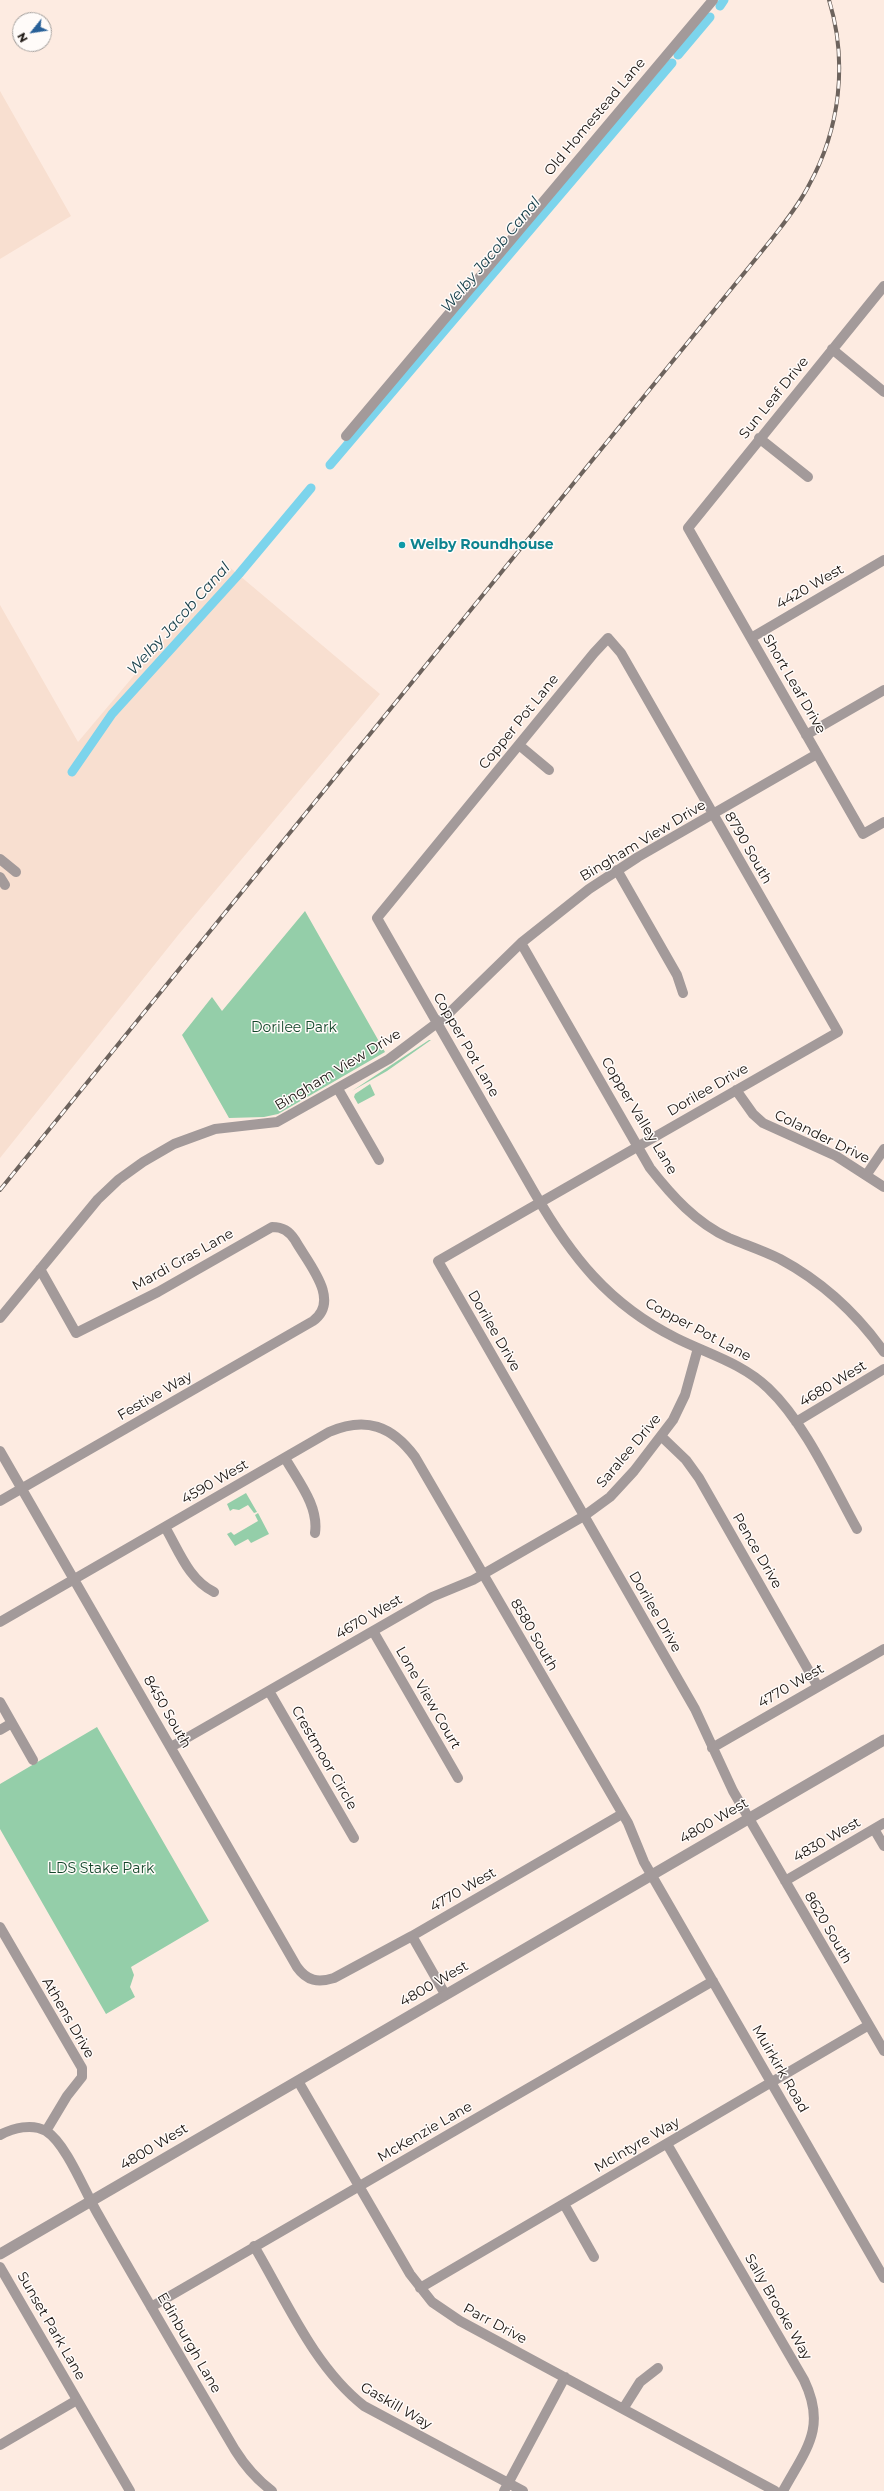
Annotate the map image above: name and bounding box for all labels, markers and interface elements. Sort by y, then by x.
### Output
north arrow [12,12,52,52]
text: N [14,30,31,45]
street label: Old Homestead Lane [541,55,649,179]
water label: Welby Jacob Canal [438,194,544,316]
street label: Sun Leaf Drive [736,354,812,442]
place label: Welby Roundhouse [410,537,554,553]
marker: Welby Roundhouse [397,540,407,550]
water label: Welby Jacob Canal [124,559,234,679]
street label: 4420 West [773,561,847,613]
street label: Short Leaf Drive [759,631,829,737]
street label: Copper Pot Lane [475,671,563,773]
street label: Bingham View Drive [577,797,709,885]
street label: 8790 South [721,809,775,887]
street label: Copper Pot Lane [429,990,503,1100]
park label: Dorilee Park [251,1020,337,1036]
street label: Bingham View Drive [272,1026,404,1114]
street label: Copper Valley Lane [597,1054,681,1178]
street label: Dorilee Drive [665,1060,751,1120]
street label: Colander Drive [772,1107,872,1167]
street label: Mardi Gras Lane [129,1225,237,1295]
street label: Dorilee Drive [464,1288,524,1374]
street label: Copper Pot Lane [642,1295,754,1365]
street label: 4680 West [796,1357,870,1411]
street label: Festive Way [115,1368,195,1424]
street label: Saralee Drive [593,1411,665,1491]
street label: 4590 West [179,1456,251,1508]
street label: Pence Drive [729,1510,785,1592]
street label: Dorilee Drive [625,1569,685,1655]
street label: 4670 West [333,1591,405,1643]
street label: 8580 South [507,1596,561,1674]
street label: Lone View Court [392,1644,464,1752]
street label: 4770 West [755,1660,827,1712]
street label: 8450 South [139,1673,195,1751]
street label: Crestmoor Circle [287,1703,361,1813]
street label: 4800 West [677,1795,751,1847]
street label: 4830 West [790,1814,864,1866]
park label: LDS Stake Park [48,1861,154,1877]
street label: 4770 West [427,1864,499,1916]
street label: 8620 South [801,1889,855,1967]
street label: 4800 West [397,1958,471,2010]
street label: Athens Drive [38,1975,98,2061]
street label: Muirkirk Road [748,2022,812,2116]
street label: McKenzie Lane [375,2098,475,2166]
street label: McIntyre Way [591,2114,683,2176]
street label: 4800 West [117,2120,191,2174]
street label: Sally Brooke Way [741,2251,815,2363]
street label: Sunset Park Lane [13,2269,89,2383]
street label: Edinburgh Lane [153,2290,225,2396]
street label: Parr Drive [460,2300,530,2348]
street label: Gaskill Way [357,2379,435,2433]

